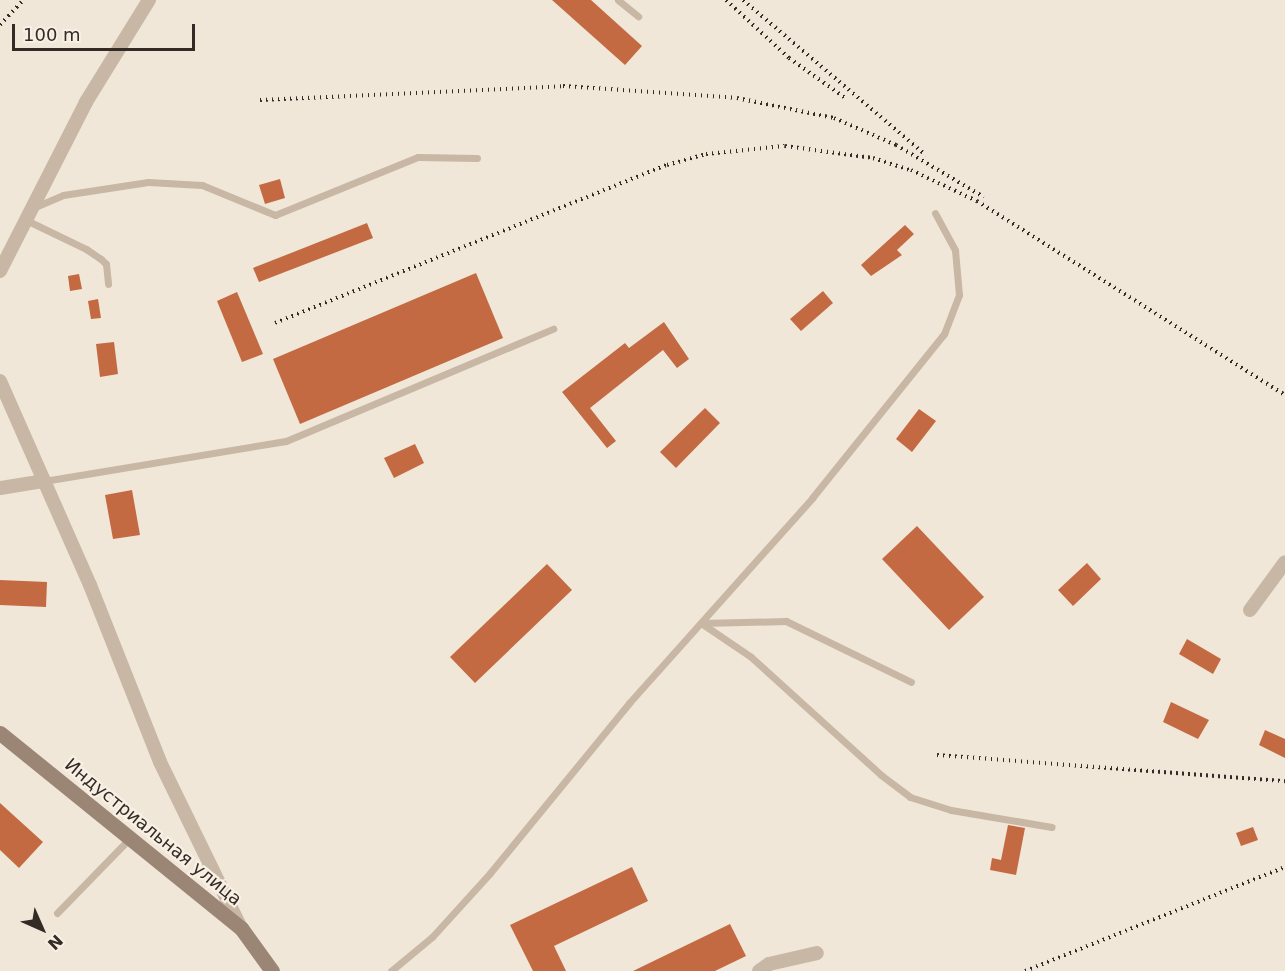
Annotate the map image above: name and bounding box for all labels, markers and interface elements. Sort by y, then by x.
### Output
scale bar [15,12,198,50]
text: 100 m [23,24,81,45]
street label: Индустриальная улица [60,754,246,910]
north arrow [12,899,72,959]
text: N [44,931,67,954]

